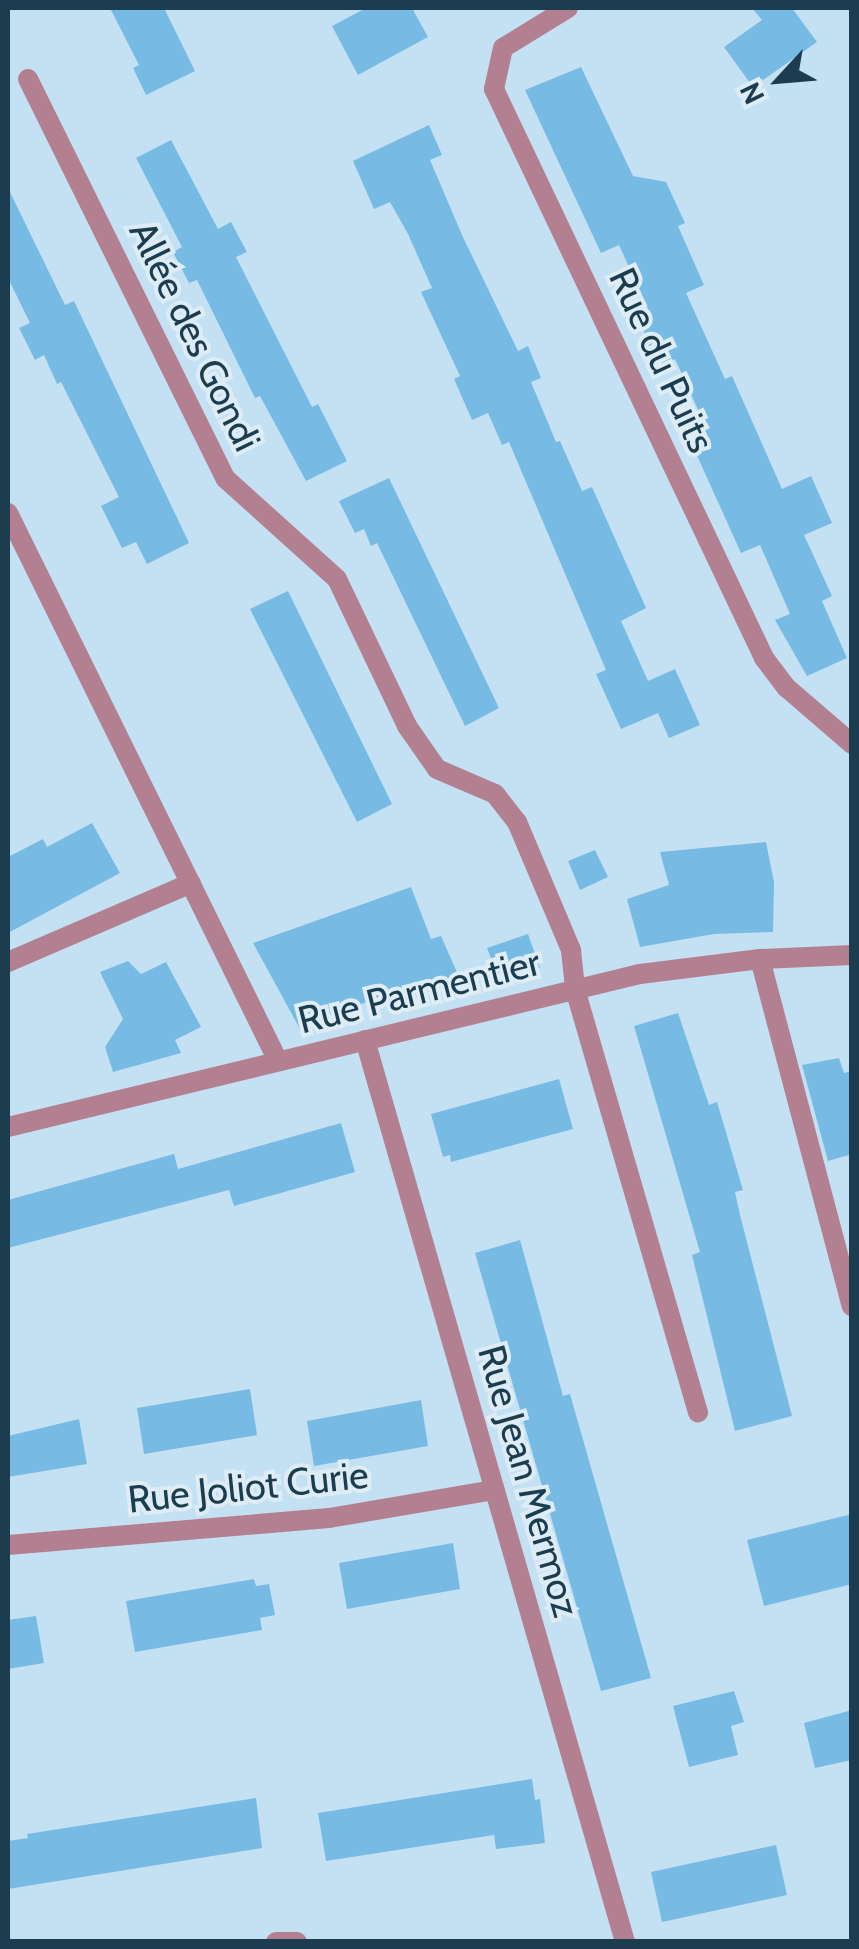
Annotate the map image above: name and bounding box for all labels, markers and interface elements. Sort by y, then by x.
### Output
north arrow [729,30,829,130]
text: N [732,77,772,110]
street label: Allée des Gondi [120,214,270,458]
street label: Rue du Puits [600,261,724,459]
street label: Rue Parmentier [293,939,545,1043]
street label: Rue Jean Mermoz [468,1340,590,1622]
street label: Rue Joliot Curie [125,1452,371,1522]

